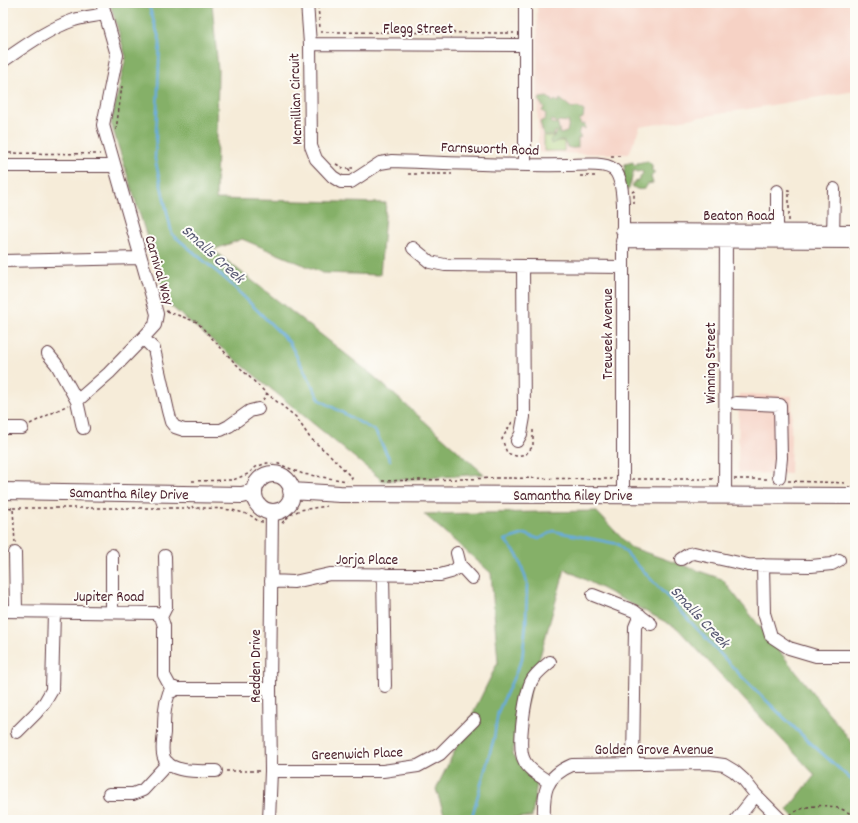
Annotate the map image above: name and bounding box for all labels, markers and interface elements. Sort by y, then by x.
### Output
street label: Flegg Street [383,19,453,41]
street label: Mcmillian Circuit [284,52,310,145]
street label: Farnsworth Road [440,137,539,163]
street label: Beaton Road [703,206,775,228]
water label: Smalls Creek [176,220,250,290]
street label: Carnival Way [138,233,179,309]
street label: Treweek Avenue [598,288,620,380]
street label: Winning Street [701,322,723,404]
street label: Samantha Riley Drive [69,483,189,507]
street label: Samantha Riley Drive [513,486,633,508]
street label: Jorja Place [336,550,398,572]
water label: Smalls Creek [664,581,735,655]
street label: Jupiter Road [74,587,144,609]
street label: Redden Drive [246,629,268,703]
street label: Golden Grove Avenue [595,740,714,762]
street label: Greenwich Place [311,742,404,768]

